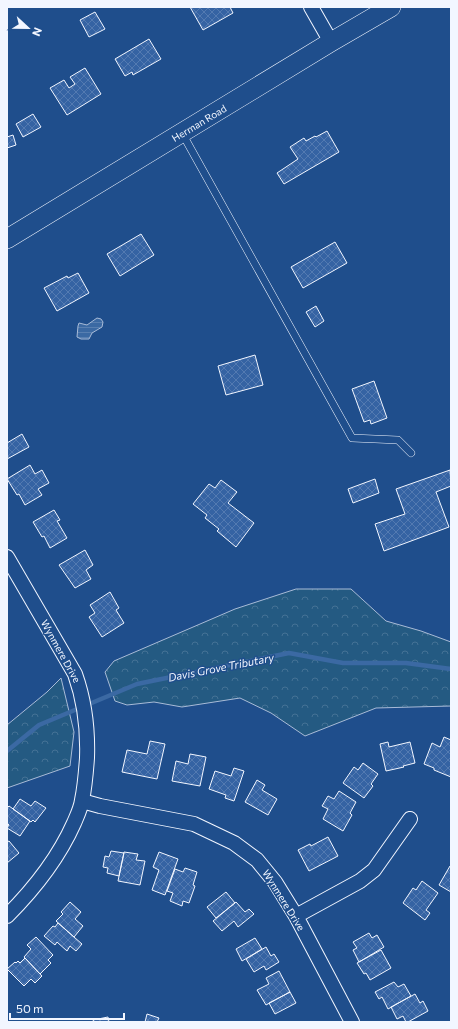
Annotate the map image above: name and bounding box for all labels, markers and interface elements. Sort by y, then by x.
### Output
north arrow [8,8,48,48]
text: N [30,26,45,38]
street label: Herman Road [169,102,229,144]
street label: Wynmere Drive [39,617,83,685]
water label: Davis Grove Tributary [167,650,275,684]
street label: Wynmere Drive [260,867,308,933]
scale bar [10,995,124,1021]
text: 50 m [16,1001,44,1015]

